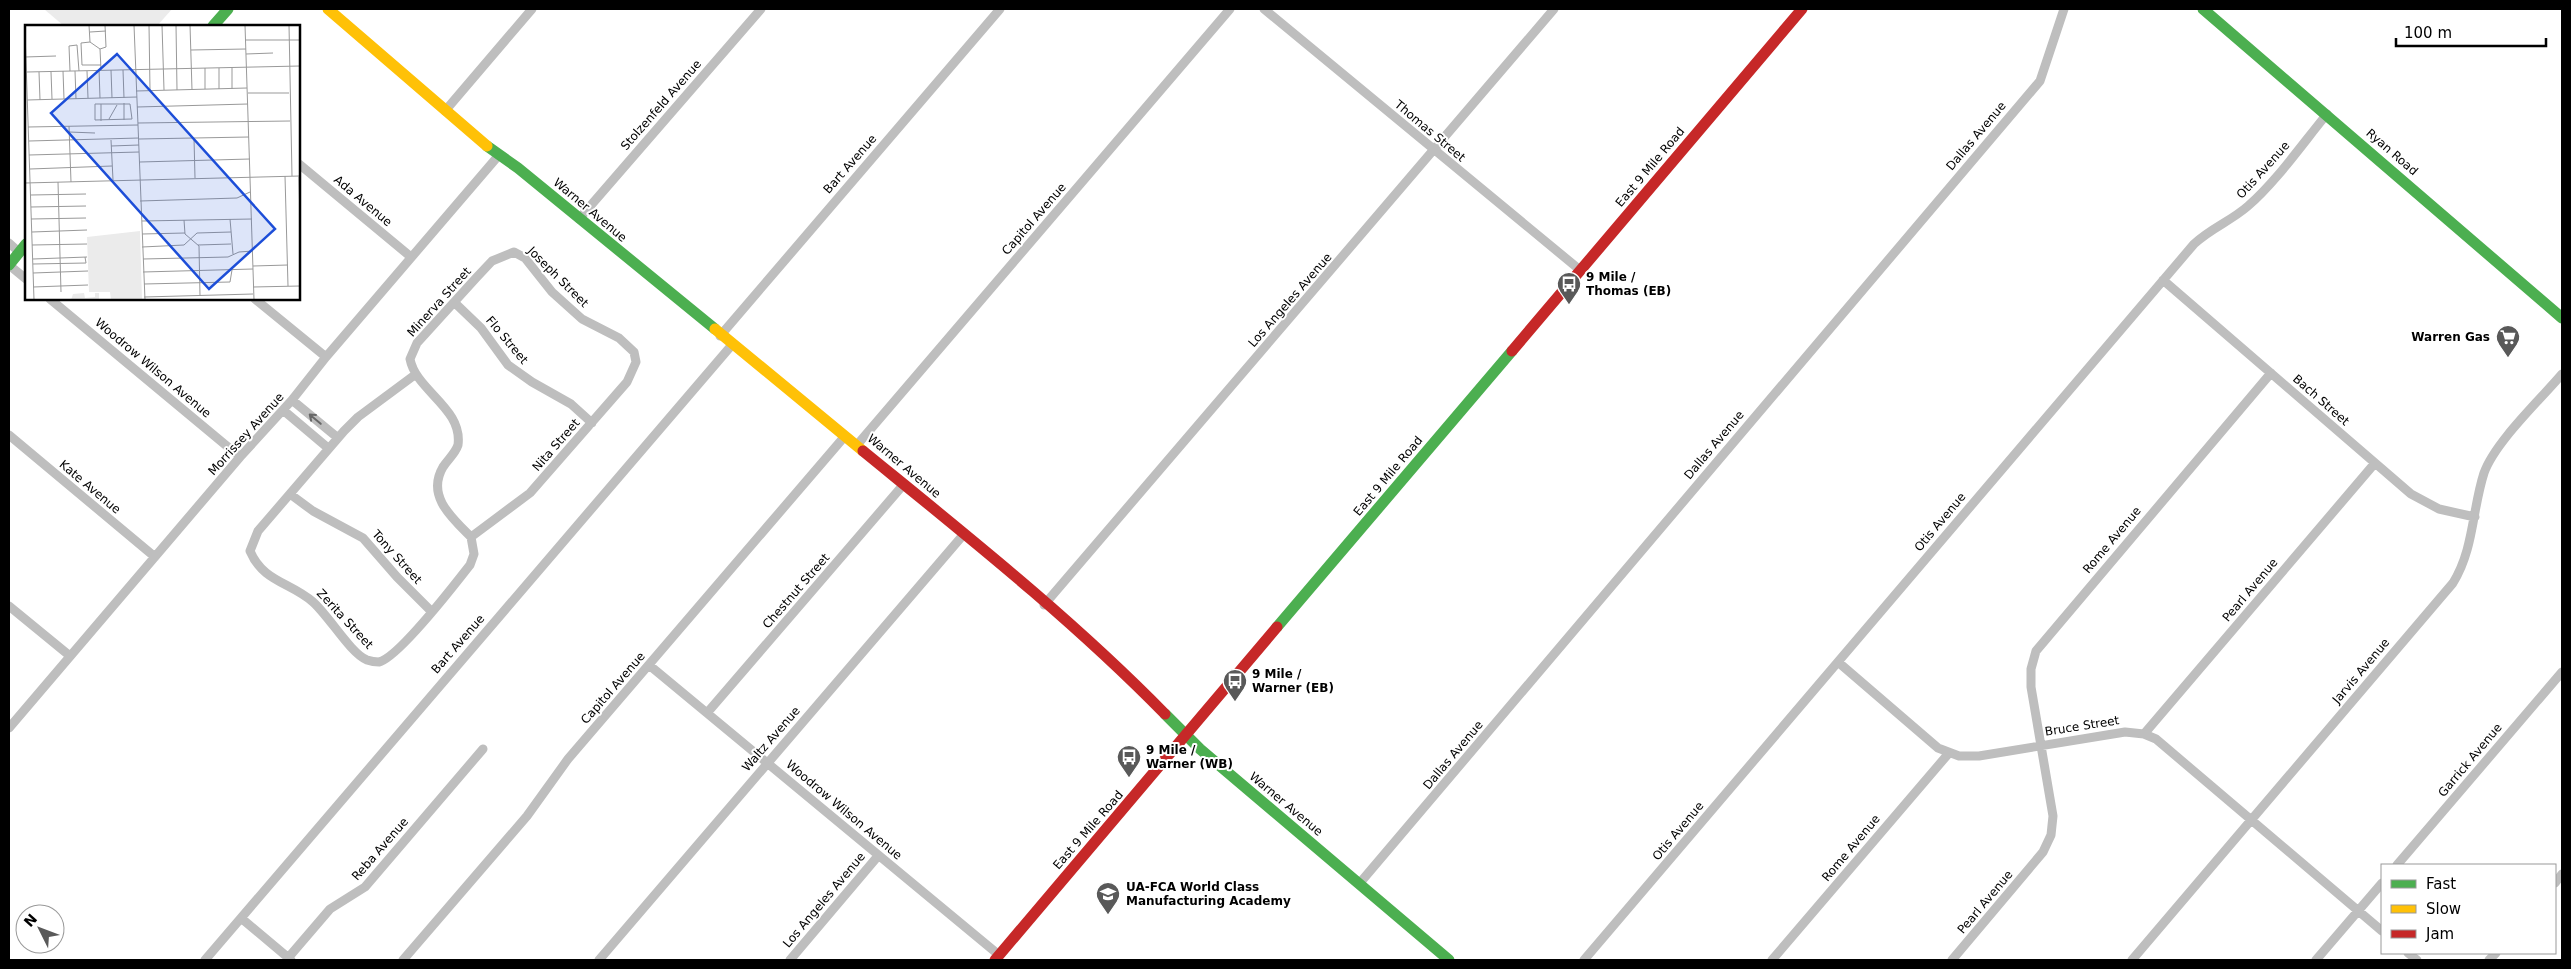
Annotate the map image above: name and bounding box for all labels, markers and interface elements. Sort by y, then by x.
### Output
scale bar [2396,15,2546,47]
text: 100 m [2404,24,2452,42]
inset map [25,25,300,300]
street label: Stolzenfeld Avenue [618,57,704,153]
street label: Thomas Street [1391,97,1468,165]
street label: Dallas Avenue [1943,99,2009,173]
street label: East 9 Mile Road [1613,124,1687,210]
street label: Ryan Road [2363,126,2421,178]
street label: Bart Avenue [821,132,879,196]
street label: Otis Avenue [2234,139,2292,201]
street label: Ada Avenue [331,173,395,229]
street label: Warner Avenue [550,175,630,245]
street label: Capitol Avenue [999,180,1069,258]
street label: Joseph Street [524,243,591,310]
street label: Los Angeles Avenue [1245,250,1335,350]
street label: Minerva Street [404,264,474,340]
place label: 9 Mile / Thomas (EB) [1586,270,1671,298]
bus stop icon: 9 Mile / Thomas (EB) [1556,271,1582,305]
street label: Flo Street [483,313,531,367]
street label: Woodrow Wilson Avenue [92,315,214,421]
supermarket icon: Warren Gas [2495,324,2521,358]
place label: Warren Gas [2411,330,2490,344]
street label: Bach Street [2290,372,2352,428]
street label: Morrissey Avenue [205,390,287,478]
street label: Dallas Avenue [1681,408,1747,482]
one-way arrow [309,413,322,425]
street label: Nita Street [530,416,583,474]
street label: Warner Avenue [864,431,944,501]
street label: East 9 Mile Road [1351,433,1425,519]
street label: Kate Avenue [57,457,123,517]
street label: Otis Avenue [1911,490,1969,554]
street label: Rome Avenue [2080,504,2144,576]
street label: Tony Street [369,526,425,587]
street label: Chestnut Street [760,551,832,631]
street label: Pearl Avenue [2219,556,2281,624]
street label: Zerita Street [314,586,376,652]
street label: Bart Avenue [429,612,487,676]
street label: Jarvis Avenue [2329,636,2392,707]
street label: Capitol Avenue [578,649,648,727]
place label: 9 Mile / Warner (EB) [1252,667,1334,695]
bus stop icon: 9 Mile / Warner (EB) [1222,668,1248,702]
street label: Waltz Avenue [739,704,803,774]
street label: Bruce Street [2044,713,2120,739]
street label: Dallas Avenue [1420,718,1486,792]
street label: Garrick Avenue [2435,720,2505,800]
place label: 9 Mile / Warner (WB) [1146,743,1233,771]
bus stop icon: 9 Mile / Warner (WB) [1116,744,1142,778]
street label: Woodrow Wilson Avenue [783,757,905,863]
street label: Warner Avenue [1246,769,1326,839]
street label: East 9 Mile Road [1050,788,1126,872]
street label: Otis Avenue [1649,799,1707,863]
street label: Rome Avenue [1819,812,1883,884]
street label: Reba Avenue [349,815,411,883]
street label: Los Angeles Avenue [780,850,868,950]
legend [2381,864,2556,954]
street label: Pearl Avenue [1954,868,2016,936]
text: Fast [2426,875,2456,893]
place label: UA-FCA World Class Manufacturing Academy [1126,880,1291,908]
school or university icon: UA-FCA World Class Manufacturing Academy [1095,881,1121,915]
text: Slow [2426,900,2461,918]
north arrow [15,904,65,954]
text: N [20,911,40,930]
text: Jam [2425,925,2454,943]

